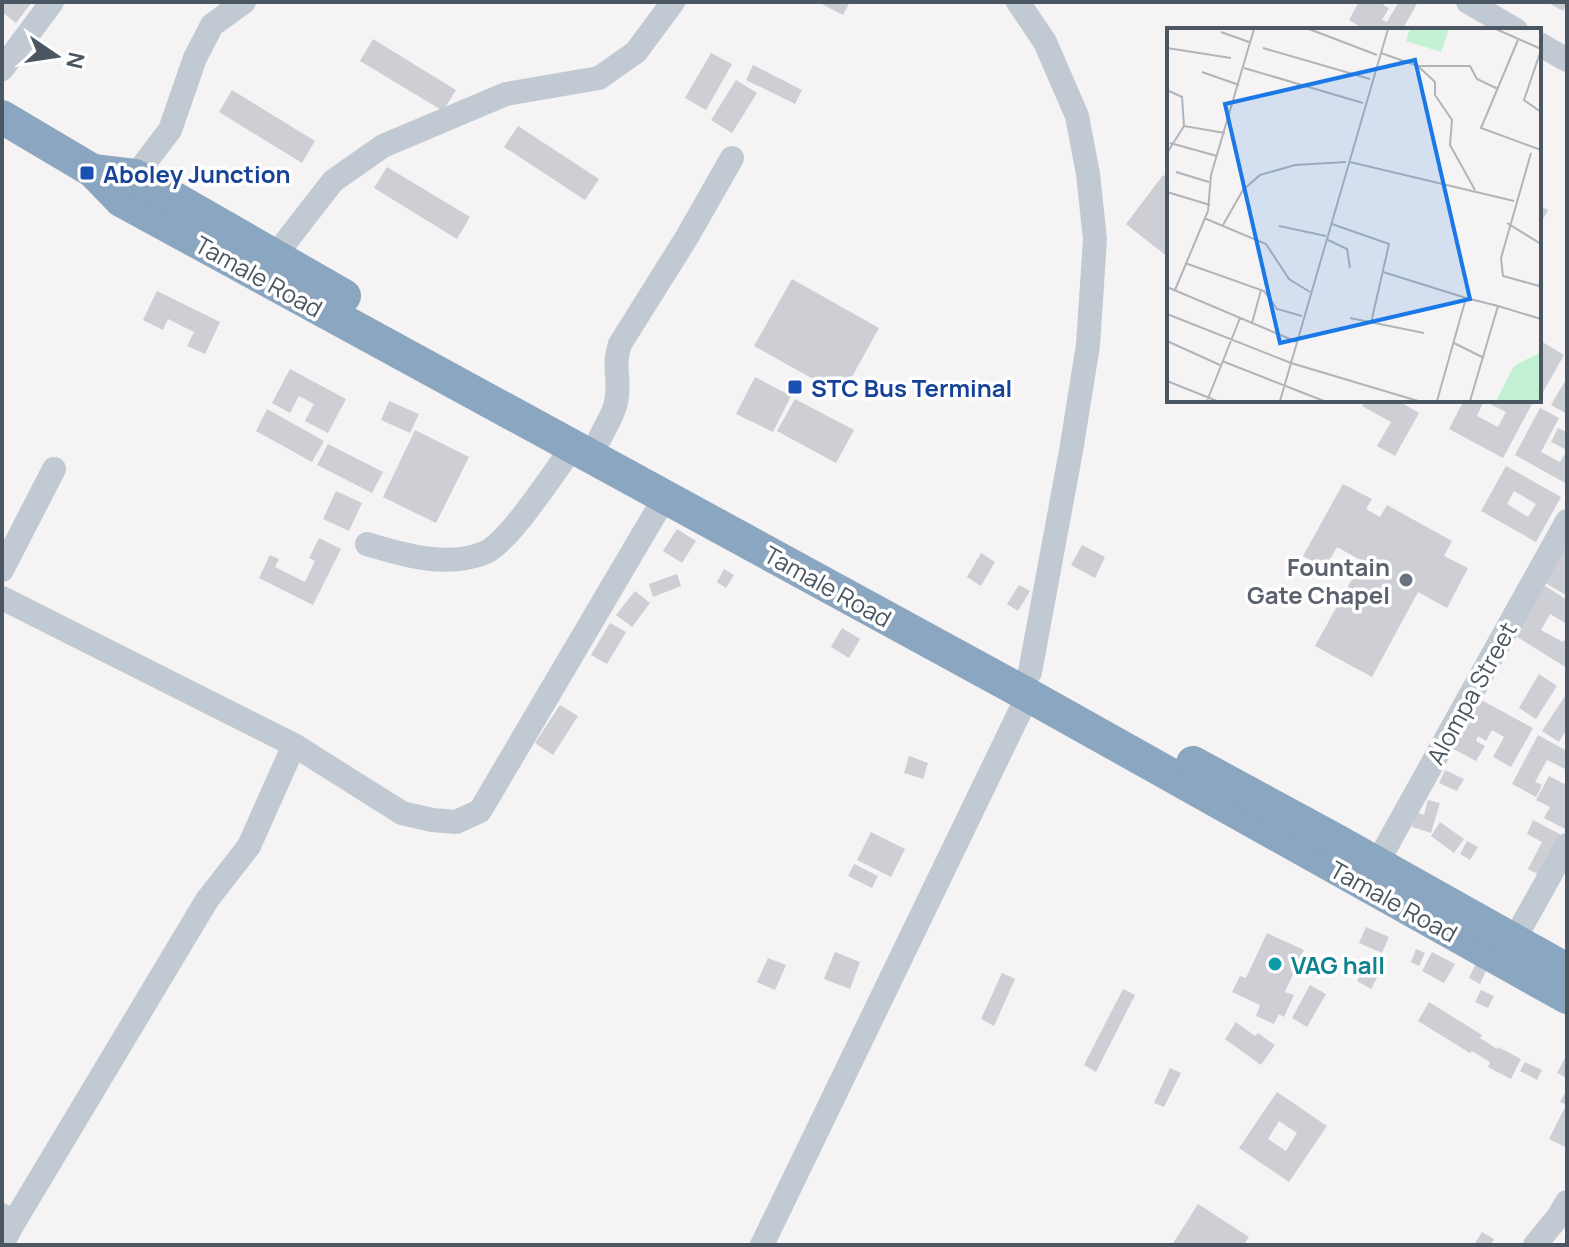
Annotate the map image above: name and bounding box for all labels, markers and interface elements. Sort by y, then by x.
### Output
north arrow [16,16,96,96]
inset map [1167,28,1541,402]
text: N [59,49,92,72]
place label: Aboley Junction [103,157,291,190]
marker: Aboley Junction [78,164,96,182]
street label: Tamale Road [189,227,329,325]
place label: STC Bus Terminal [811,371,1012,404]
marker: STC Bus Terminal [786,378,804,396]
street label: Tamale Road [758,537,898,635]
place label: Fountain Gate Chapel [1247,550,1390,611]
marker: Fountain Gate Chapel [1397,571,1415,589]
street label: Alompa Street [1418,616,1524,770]
street label: Tamale Road [1324,852,1464,950]
place label: VAG hall [1291,948,1385,981]
marker: VAG hall [1266,955,1284,973]

